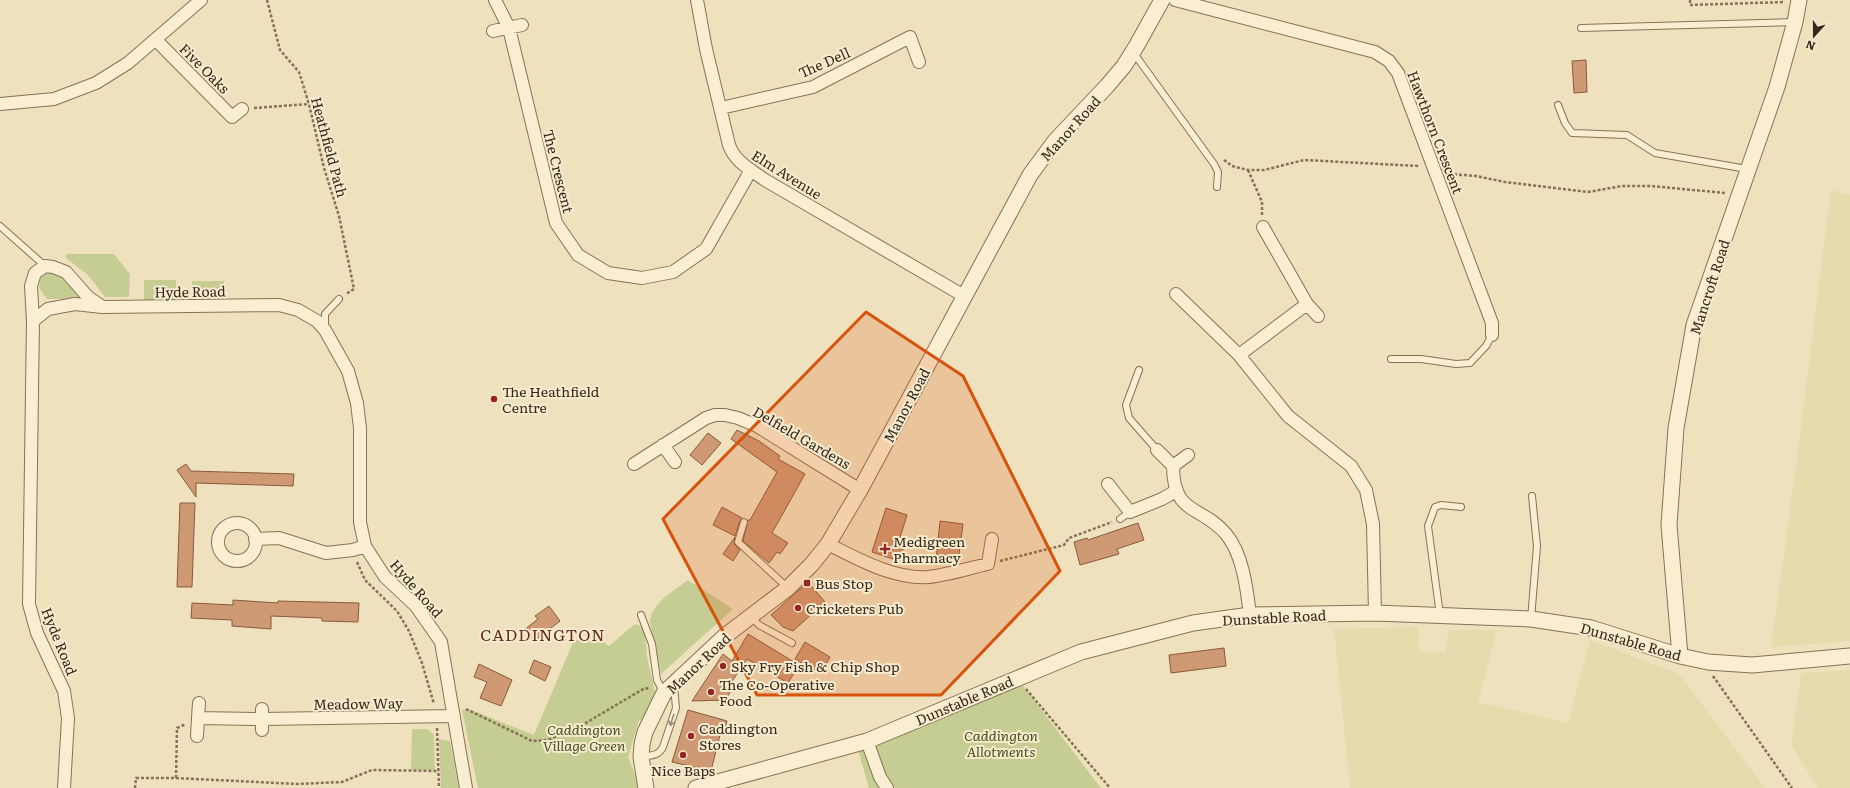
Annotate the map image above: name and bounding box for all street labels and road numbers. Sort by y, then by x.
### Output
street label: Five Oaks [175,38,235,98]
street label: The Dell [795,42,853,82]
street label: Hawthorn Crescent [1403,67,1469,197]
street label: Manor Road [1035,91,1105,165]
street label: Heathfield Path [307,94,353,200]
street label: The Crescent [539,127,579,215]
street label: Elm Avenue [748,145,826,203]
street label: Mancroft Road [1684,236,1734,337]
street label: Hyde Road [154,280,226,302]
street label: Manor Road [878,364,934,446]
street label: Delfield Gardens [749,401,855,473]
street label: Hyde Road [386,554,448,622]
street label: Hyde Road [37,604,83,678]
street label: Dunstable Road [1221,604,1327,630]
street label: Dunstable Road [1578,617,1684,665]
street label: Manor Road [661,628,735,698]
street label: Dunstable Road [912,670,1016,730]
street label: Meadow Way [313,692,404,714]

